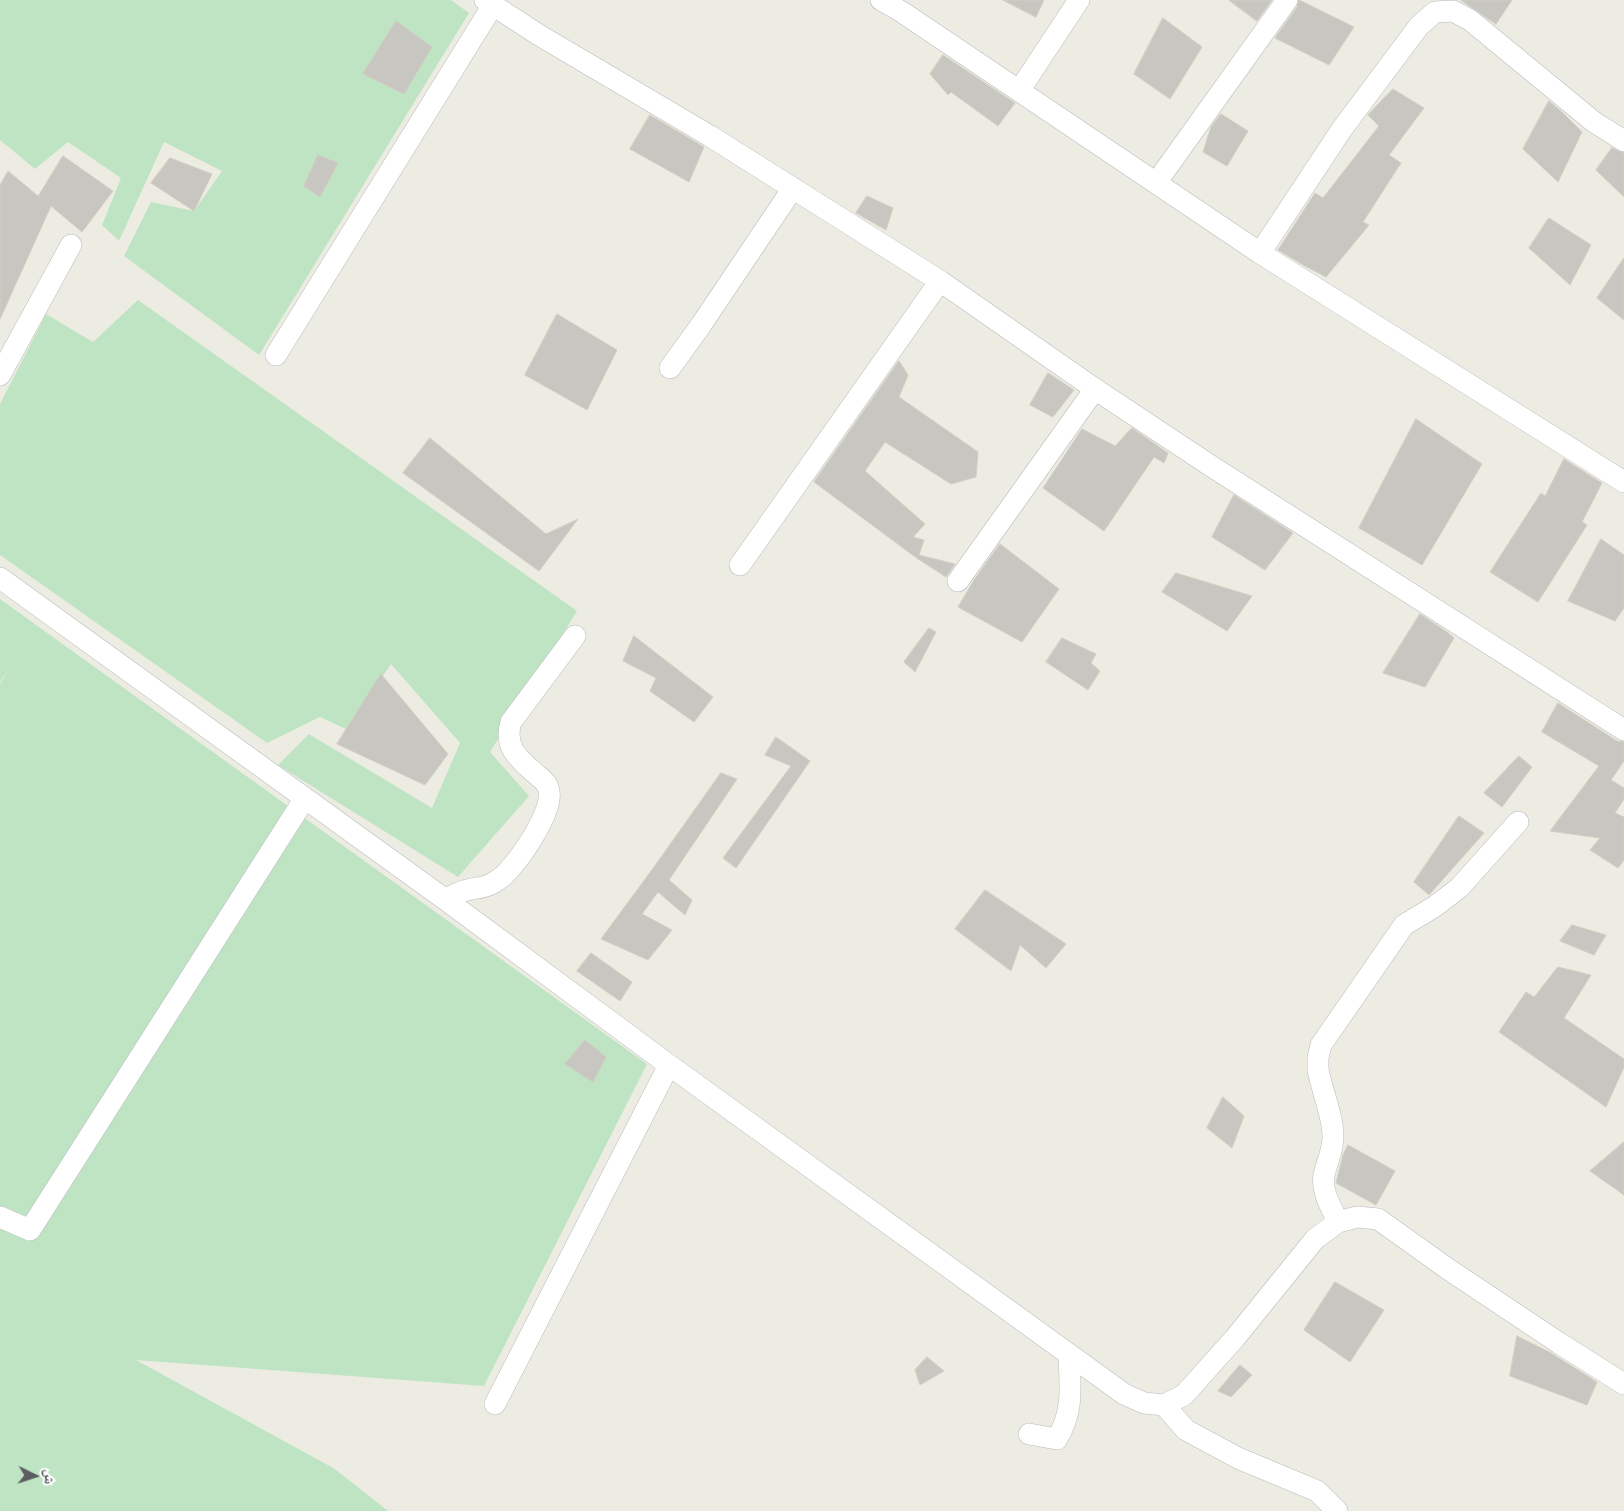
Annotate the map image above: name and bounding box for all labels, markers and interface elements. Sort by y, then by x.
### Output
north arrow [10,1451,60,1501]
text: ش [39,1469,60,1485]

